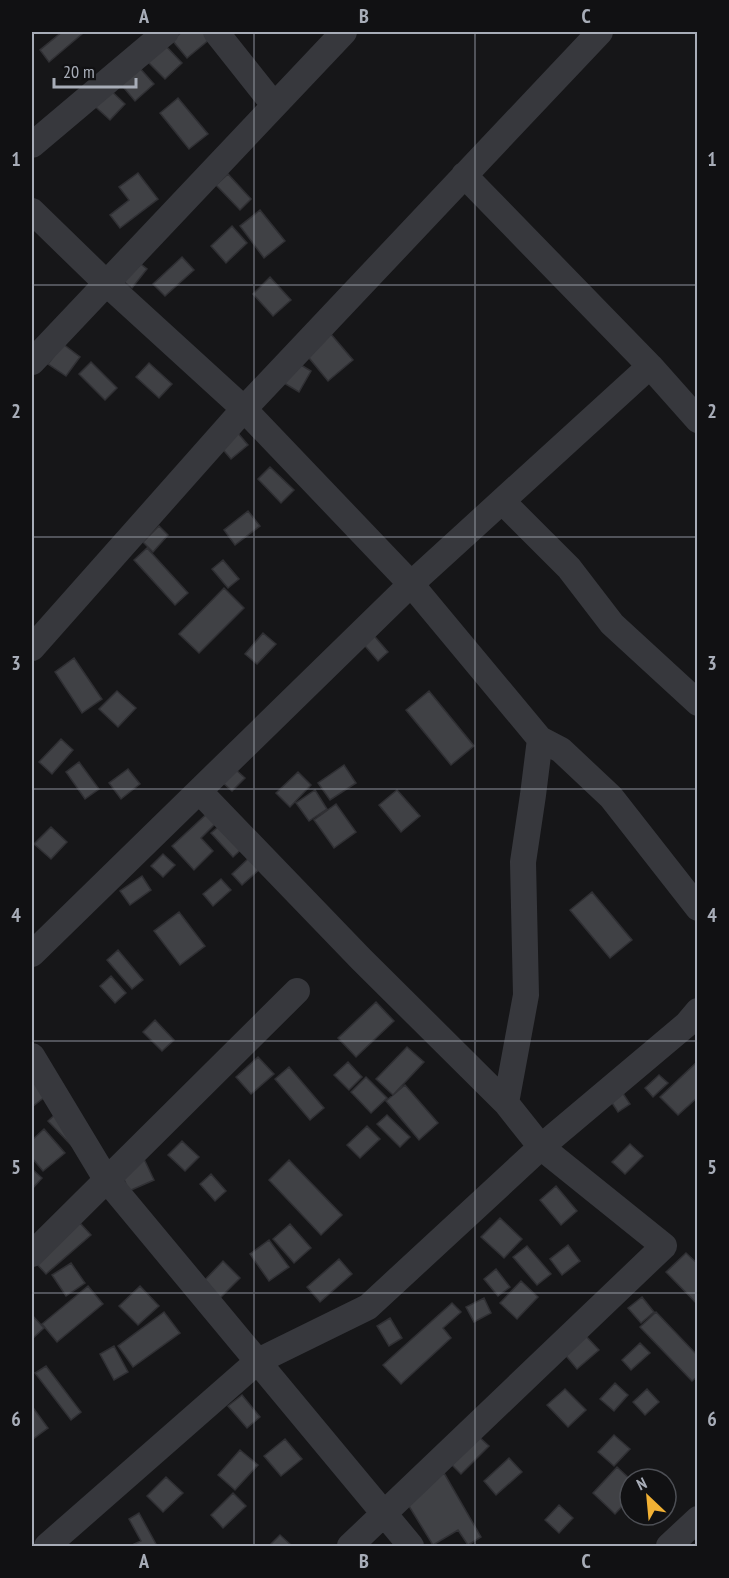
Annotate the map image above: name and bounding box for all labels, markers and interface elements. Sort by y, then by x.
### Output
text: A [138,3,150,29]
text: B [359,3,369,29]
text: C [581,3,591,29]
scale bar [54,51,136,89]
text: 20 m [63,60,95,83]
text: 1 [11,146,21,172]
text: 1 [707,146,717,172]
text: 2 [11,398,21,424]
text: 2 [707,398,717,424]
text: 3 [11,650,21,676]
text: 3 [707,650,717,676]
text: 4 [11,902,21,928]
text: 4 [707,902,717,928]
text: 5 [11,1154,21,1180]
text: 5 [707,1154,717,1180]
text: 6 [11,1406,21,1432]
text: 6 [707,1406,717,1432]
north arrow [618,1467,678,1527]
text: N [633,1473,650,1494]
text: A [138,1548,150,1574]
text: B [359,1548,369,1574]
text: C [581,1548,591,1574]

